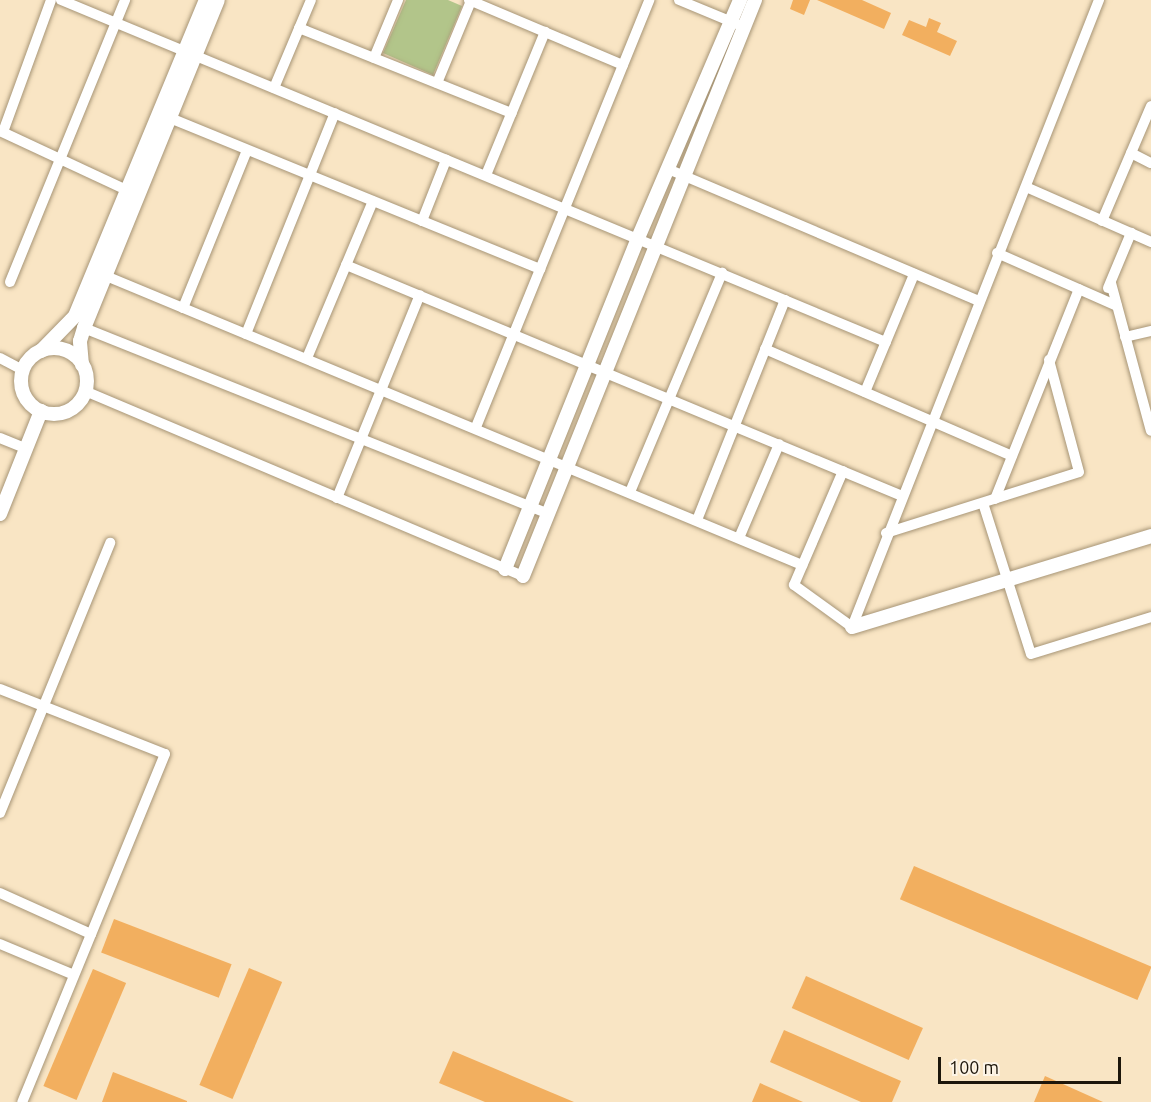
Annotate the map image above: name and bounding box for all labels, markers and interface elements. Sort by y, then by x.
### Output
scale bar [941,1045,1124,1083]
text: 100 m [949,1057,999,1077]

